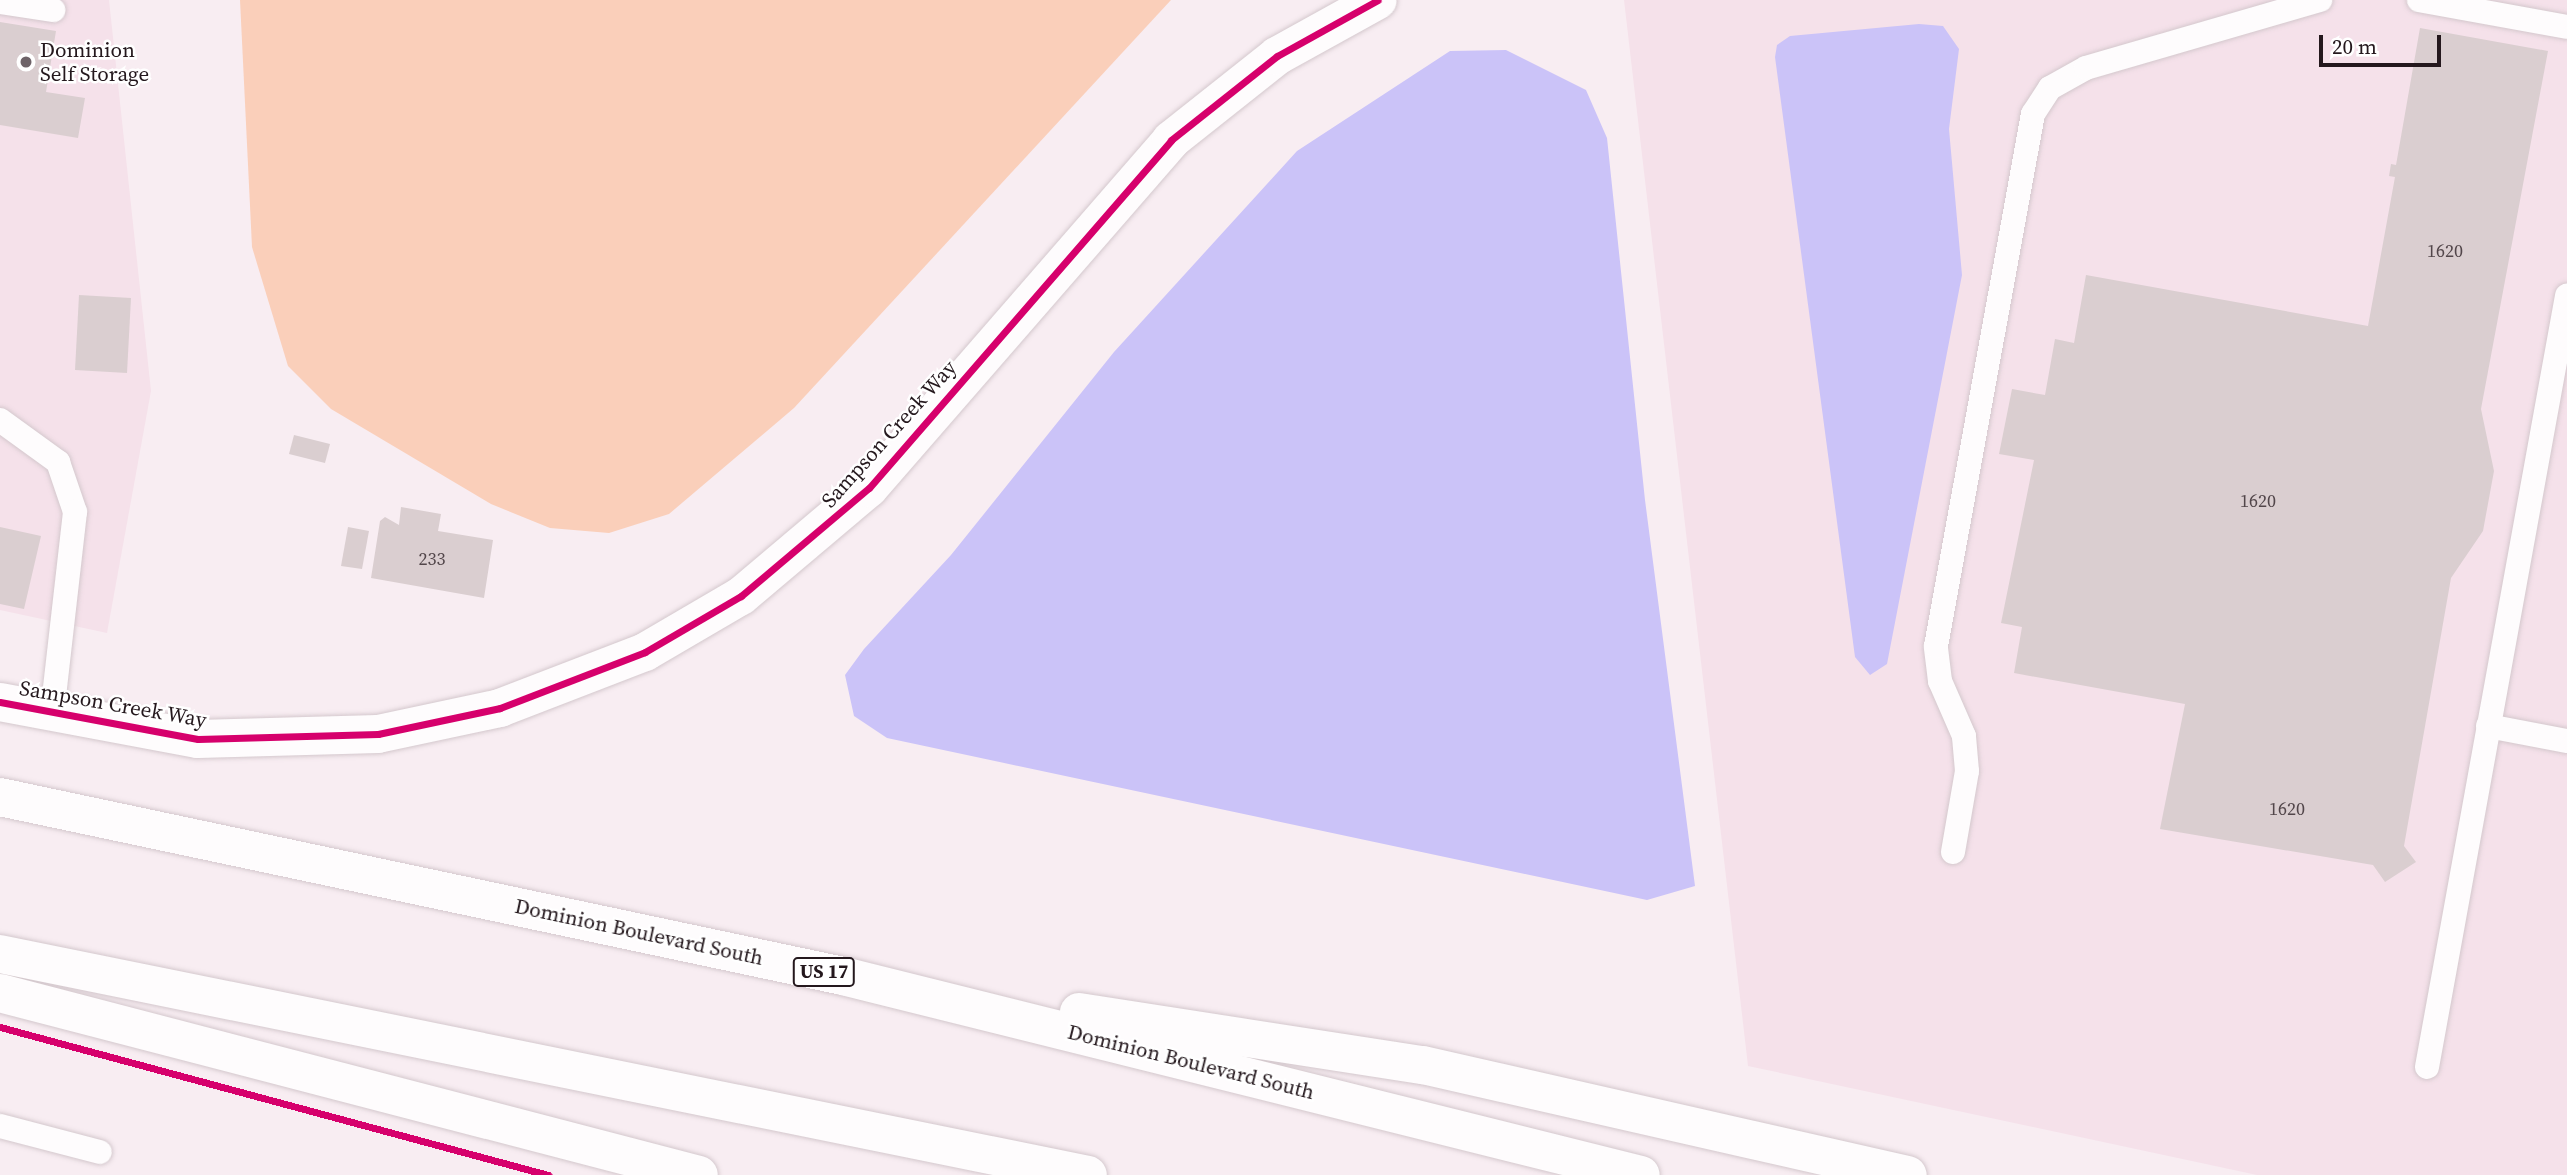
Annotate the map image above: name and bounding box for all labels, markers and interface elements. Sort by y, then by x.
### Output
scale bar [2322,21,2444,65]
text: 20 m [2332,32,2377,61]
place label: Dominion Self Storage [40,37,149,87]
marker: Dominion Self Storage [18,54,34,70]
house number: 1620 [2427,240,2463,262]
street label: Sampson Creek Way [816,355,962,513]
house number: 1620 [2240,490,2276,512]
house number: 233 [419,548,445,570]
street label: Sampson Creek Way [17,675,209,733]
house number: 1620 [2269,798,2305,820]
street label: Dominion Boulevard South [512,893,766,971]
road number: US 17 [792,956,856,988]
street label: Dominion Boulevard South [1065,1019,1317,1105]

